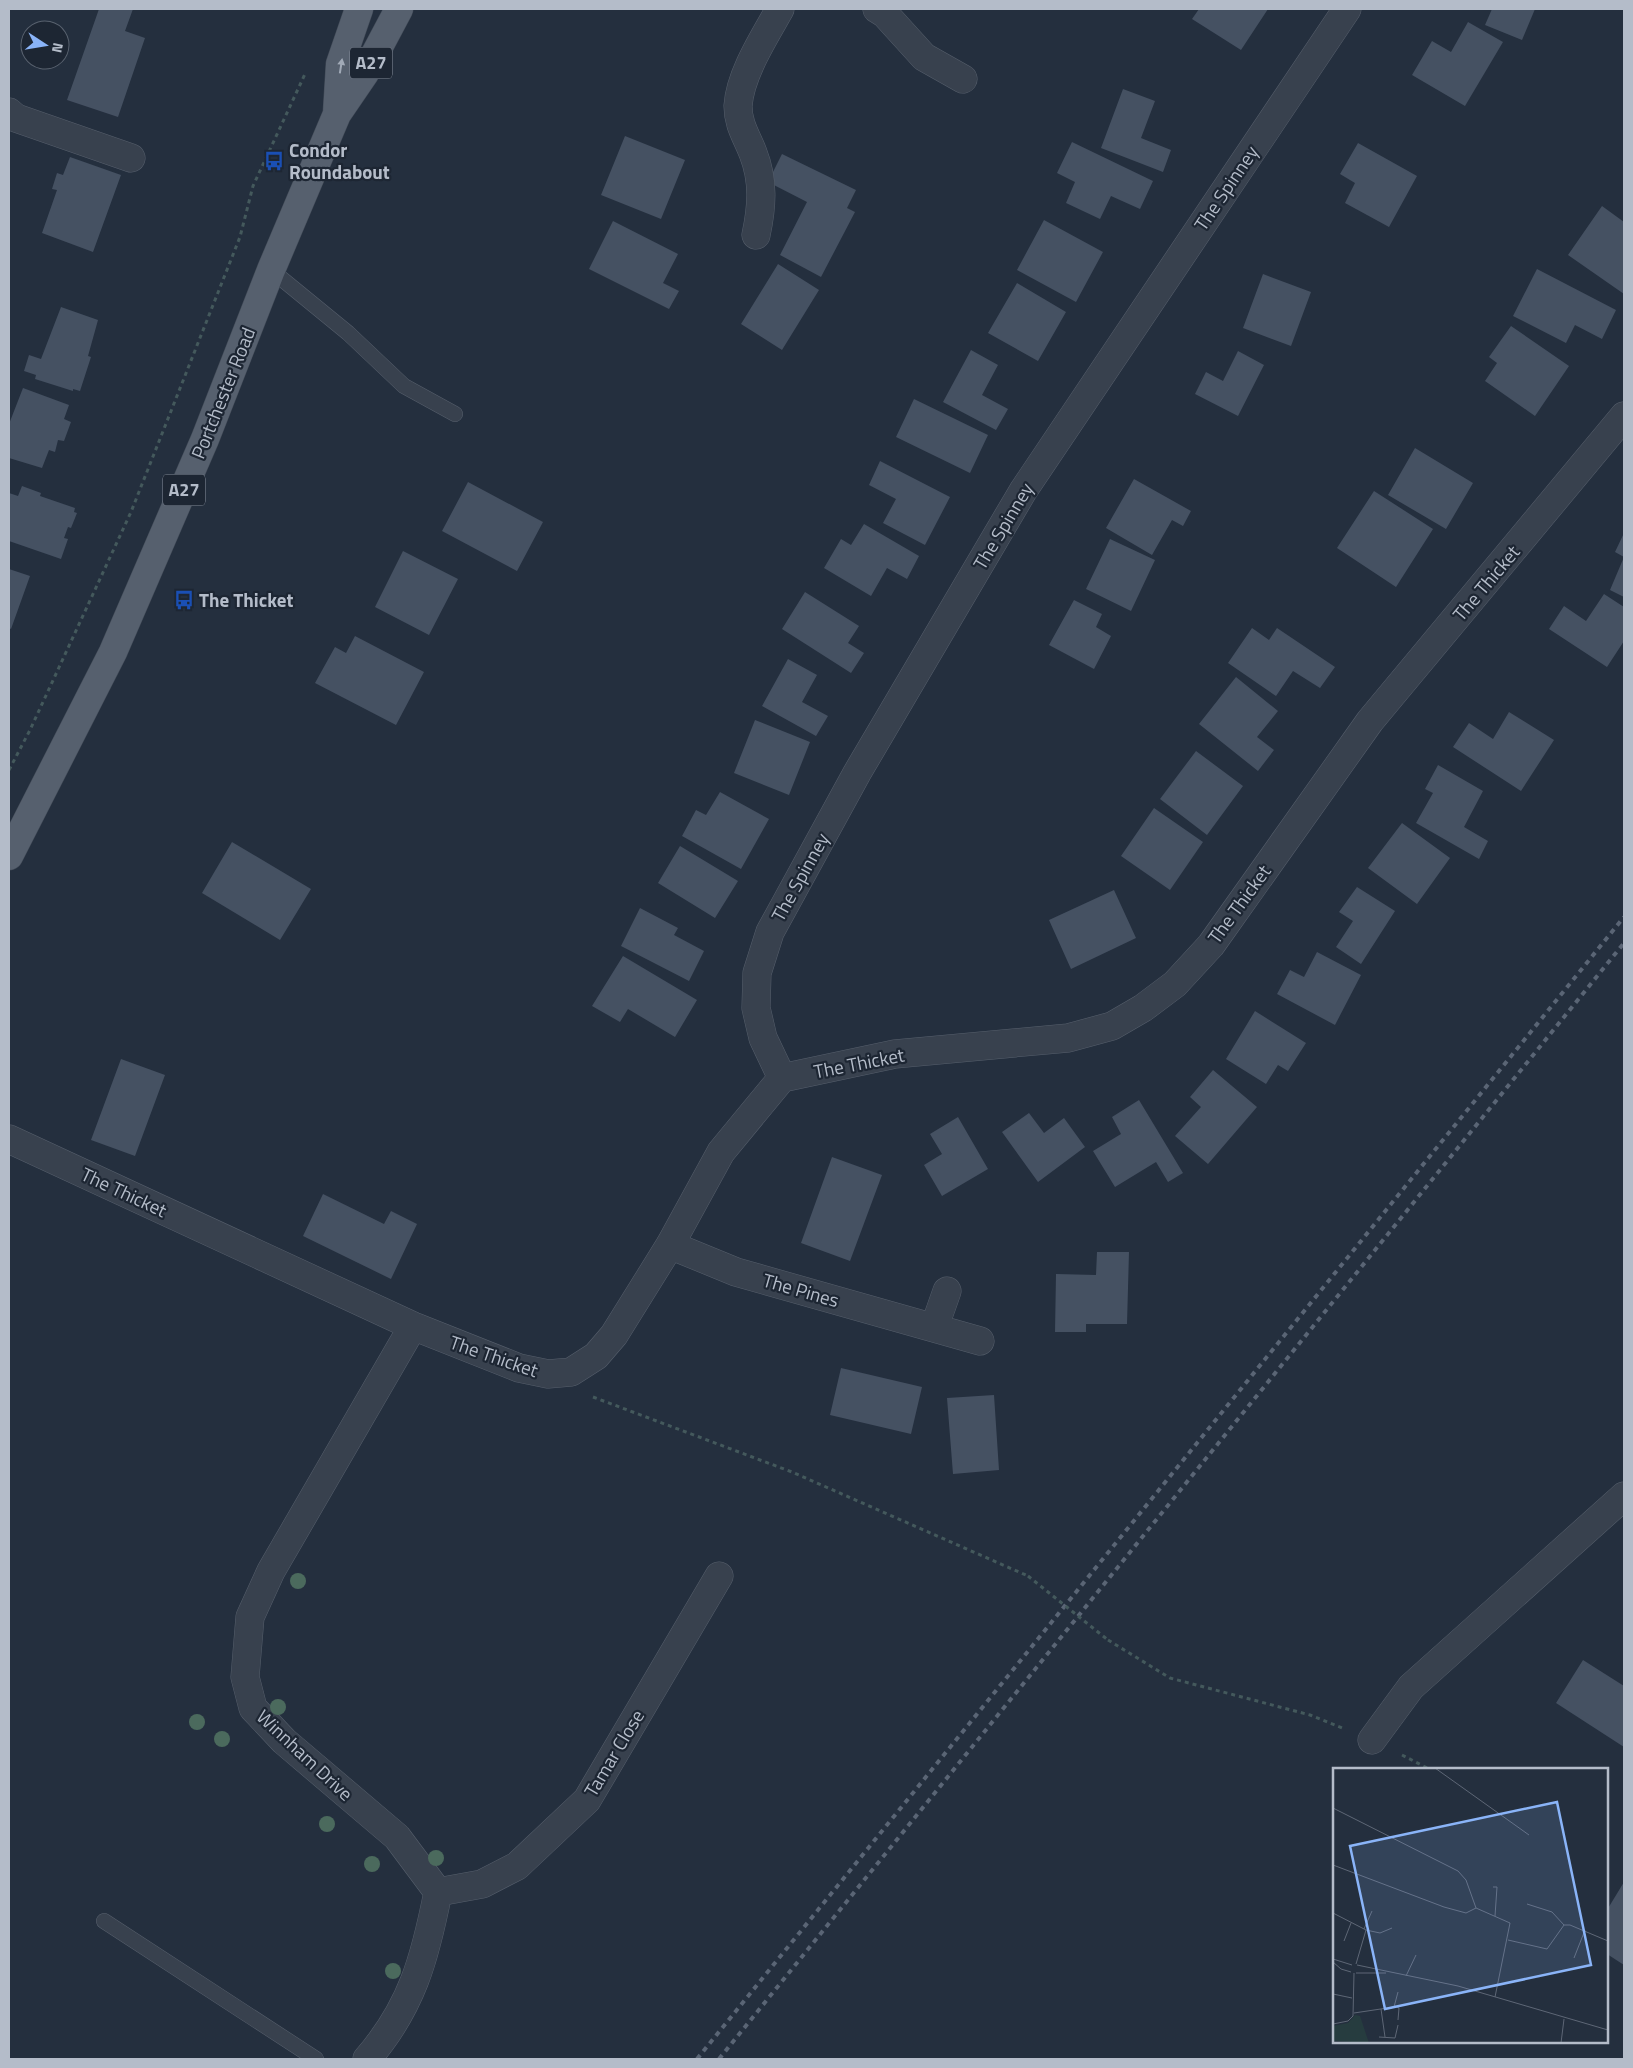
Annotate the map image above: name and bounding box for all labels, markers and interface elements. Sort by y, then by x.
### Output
north arrow [20,20,70,70]
text: N [47,41,69,55]
road number: A27 [350,48,392,78]
one-way arrow [337,58,345,74]
place label: Condor Roundabout [289,135,390,186]
street label: The Spinney [1186,139,1265,236]
bus stop icon: Condor Roundabout [263,150,285,172]
street label: Portchester Road [183,323,262,463]
road number: A27 [163,474,205,506]
street label: The Spinney [965,477,1040,575]
street label: The Thicket [1445,538,1526,627]
place label: The Thicket [199,585,294,614]
bus stop icon: The Thicket [173,589,195,611]
street label: The Spinney [763,827,836,926]
street label: The Thicket [1200,858,1277,949]
street label: The Thicket [811,1039,907,1085]
street label: The Thicket [77,1159,172,1224]
street label: The Pines [760,1265,843,1314]
street label: The Thicket [446,1327,543,1384]
street label: Winnham Drive [251,1702,360,1807]
street label: Tamar Close [576,1704,651,1802]
inset map [1333,1768,1608,2043]

